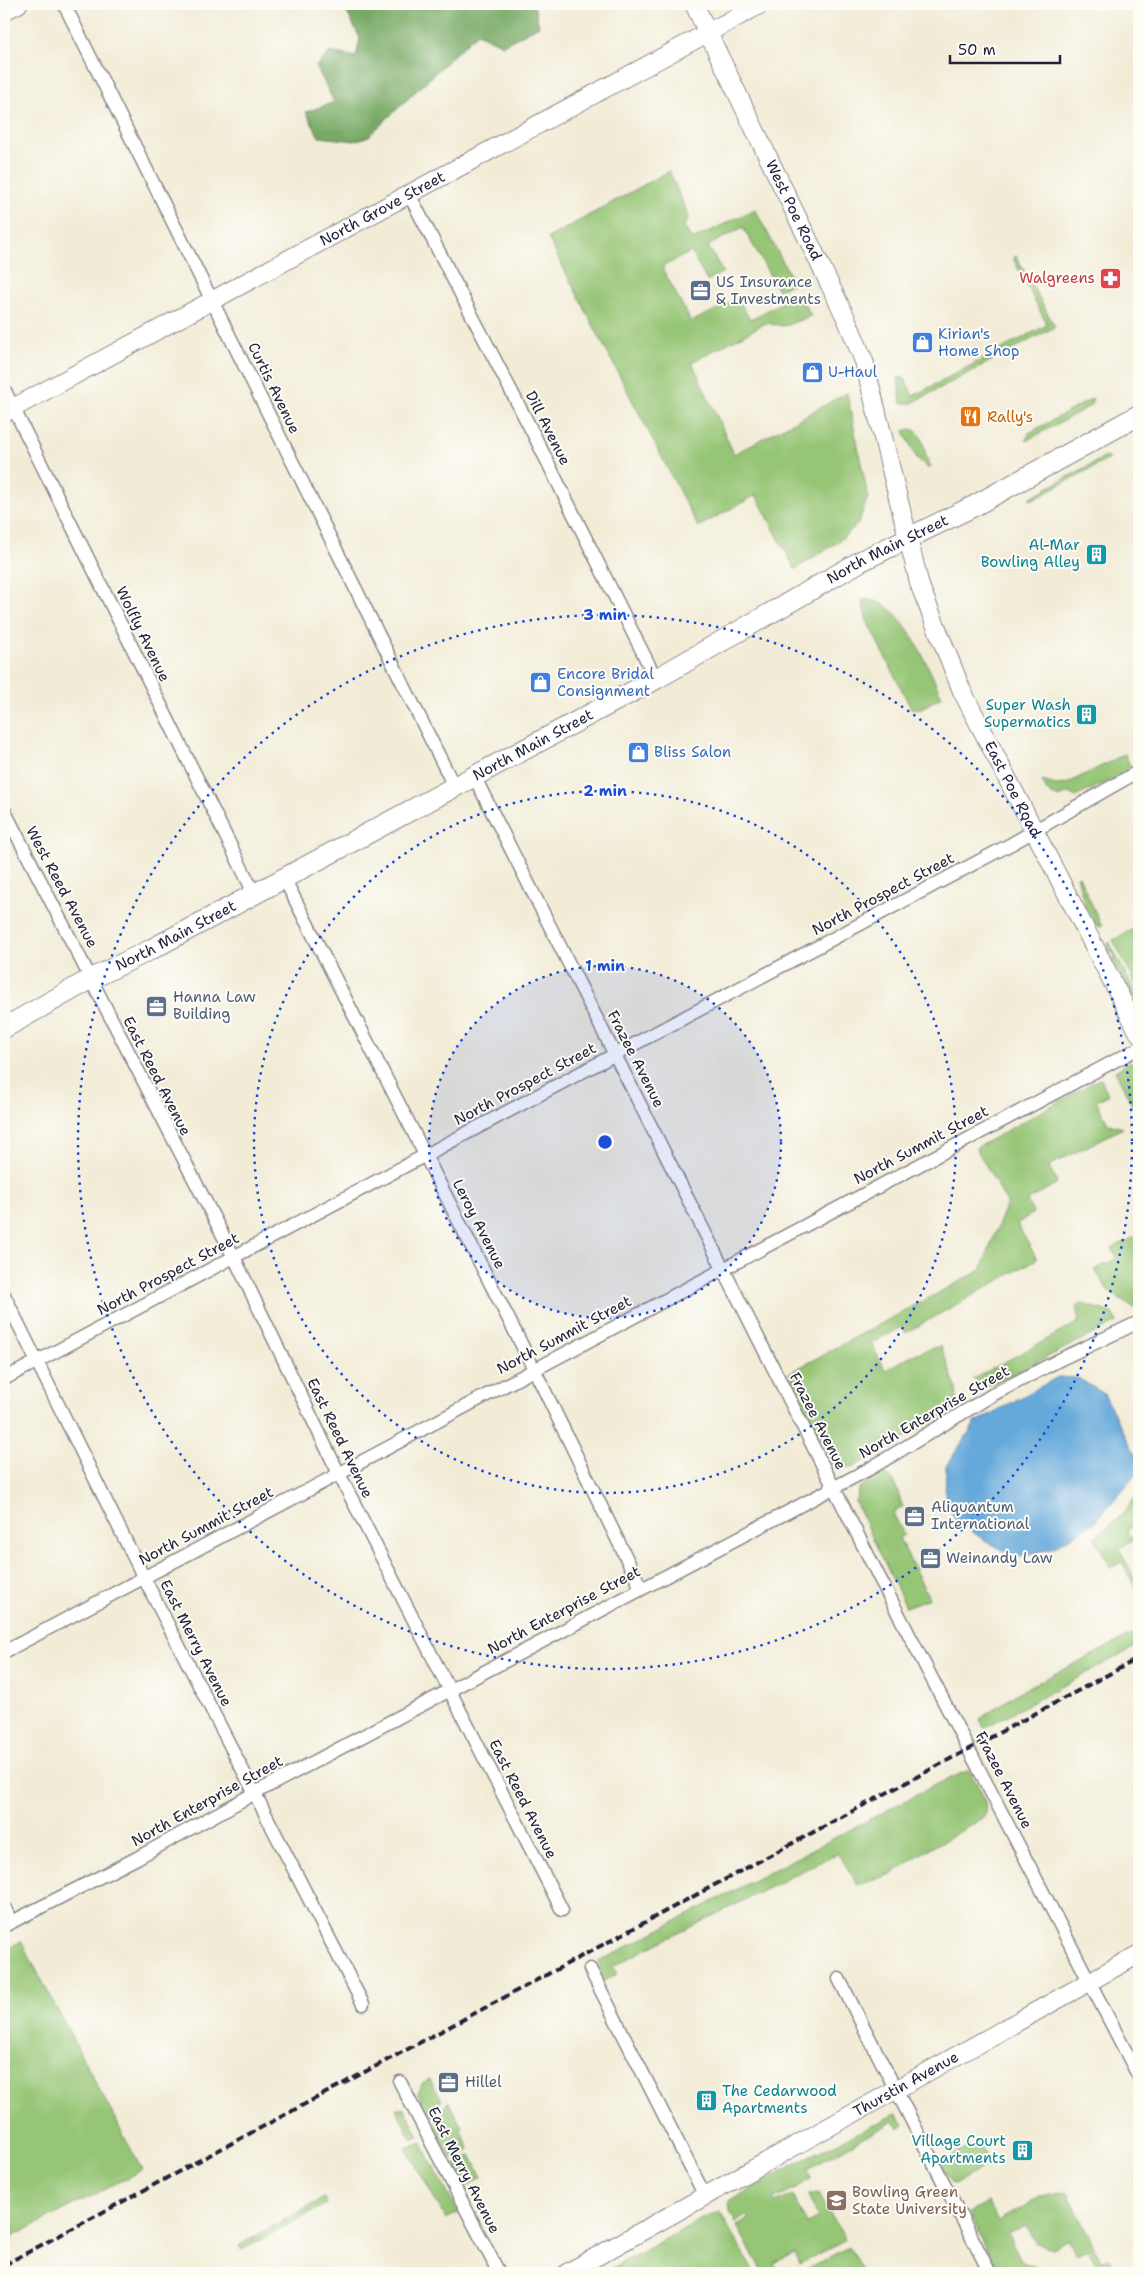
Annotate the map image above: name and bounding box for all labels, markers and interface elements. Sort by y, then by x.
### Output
scale bar [950,32,1060,64]
text: 50 m [958,40,996,60]
street label: West Poe Road [761,156,827,264]
street label: North Grove Street [316,167,449,251]
pharmacy icon: Walgreens [1099,266,1123,290]
place label: Walgreens [1019,268,1095,288]
place label: US Insurance & Investments [716,272,821,309]
office icon: US Insurance & Investments [688,279,712,303]
place label: Kirian's Home Shop [938,324,1019,361]
shop icon: Kirian's Home Shop [910,331,934,355]
street label: Curtis Avenue [243,339,305,437]
shop icon: U-Haul [800,360,824,384]
place label: U-Haul [828,362,878,382]
street label: Dill Avenue [521,387,575,469]
restaurant icon: Rally's [959,405,983,429]
place label: Rally's [987,407,1033,427]
street label: North Main Street [823,510,952,589]
place label: Al-Mar Bowling Alley [981,535,1080,572]
building icon: Al-Mar Bowling Alley [1084,542,1108,566]
street label: Wolfly Avenue [111,583,175,685]
text: 3 min [583,605,627,625]
place label: Encore Bridal Consignment [557,664,654,701]
shop icon: Encore Bridal Consignment [529,671,553,695]
place label: Super Wash Supermatics [984,695,1071,732]
building icon: Super Wash Supermatics [1075,702,1099,726]
street label: North Main Street [469,704,597,785]
street label: East Poe Road [980,738,1046,841]
shop icon: Bliss Salon [626,740,650,764]
place label: Bliss Salon [654,742,731,762]
text: 2 min [583,781,627,801]
street label: West Reed Avenue [21,823,103,951]
street label: North Prospect Street [808,848,958,940]
street label: North Main Street [112,896,240,976]
text: 1 min [585,956,625,976]
place label: Hanna Law Building [173,987,256,1024]
office icon: Hanna Law Building [145,994,169,1018]
street label: Frazee Avenue [603,1007,669,1111]
street label: East Reed Avenue [118,1013,196,1139]
street label: North Prospect Street [450,1038,600,1130]
street label: North Summit Street [850,1101,992,1189]
centre of rings [596,1133,614,1151]
street label: Leroy Avenue [448,1176,510,1272]
street label: North Prospect Street [93,1228,243,1320]
street label: North Summit Street [493,1291,635,1379]
street label: North Enterprise Street [855,1361,1013,1463]
street label: Frazee Avenue [785,1369,851,1473]
street label: East Reed Avenue [302,1375,378,1501]
street label: North Summit Street [135,1482,277,1570]
place label: Aliquantum International [931,1497,1030,1534]
office icon: Aliquantum International [903,1504,927,1528]
office icon: Weinandy Law [918,1546,942,1570]
place label: Weinandy Law [946,1548,1053,1568]
street label: North Enterprise Street [484,1561,644,1659]
street label: East Merry Avenue [155,1576,237,1710]
street label: Frazee Avenue [971,1728,1037,1832]
street label: East Reed Avenue [484,1736,562,1862]
street label: North Enterprise Street [128,1751,286,1851]
street label: Thurstin Avenue [850,2047,962,2121]
office icon: Hillel [437,2070,461,2094]
place label: Hillel [465,2072,502,2092]
place label: The Cedarwood Apartments [722,2081,837,2118]
building icon: The Cedarwood Apartments [694,2088,718,2112]
street label: East Merry Avenue [423,2103,505,2237]
place label: Village Court Apartments [911,2131,1006,2168]
building icon: Village Court Apartments [1010,2138,1034,2162]
place label: Bowling Green State University [852,2182,967,2219]
school or university icon: Bowling Green State University [824,2189,848,2213]

